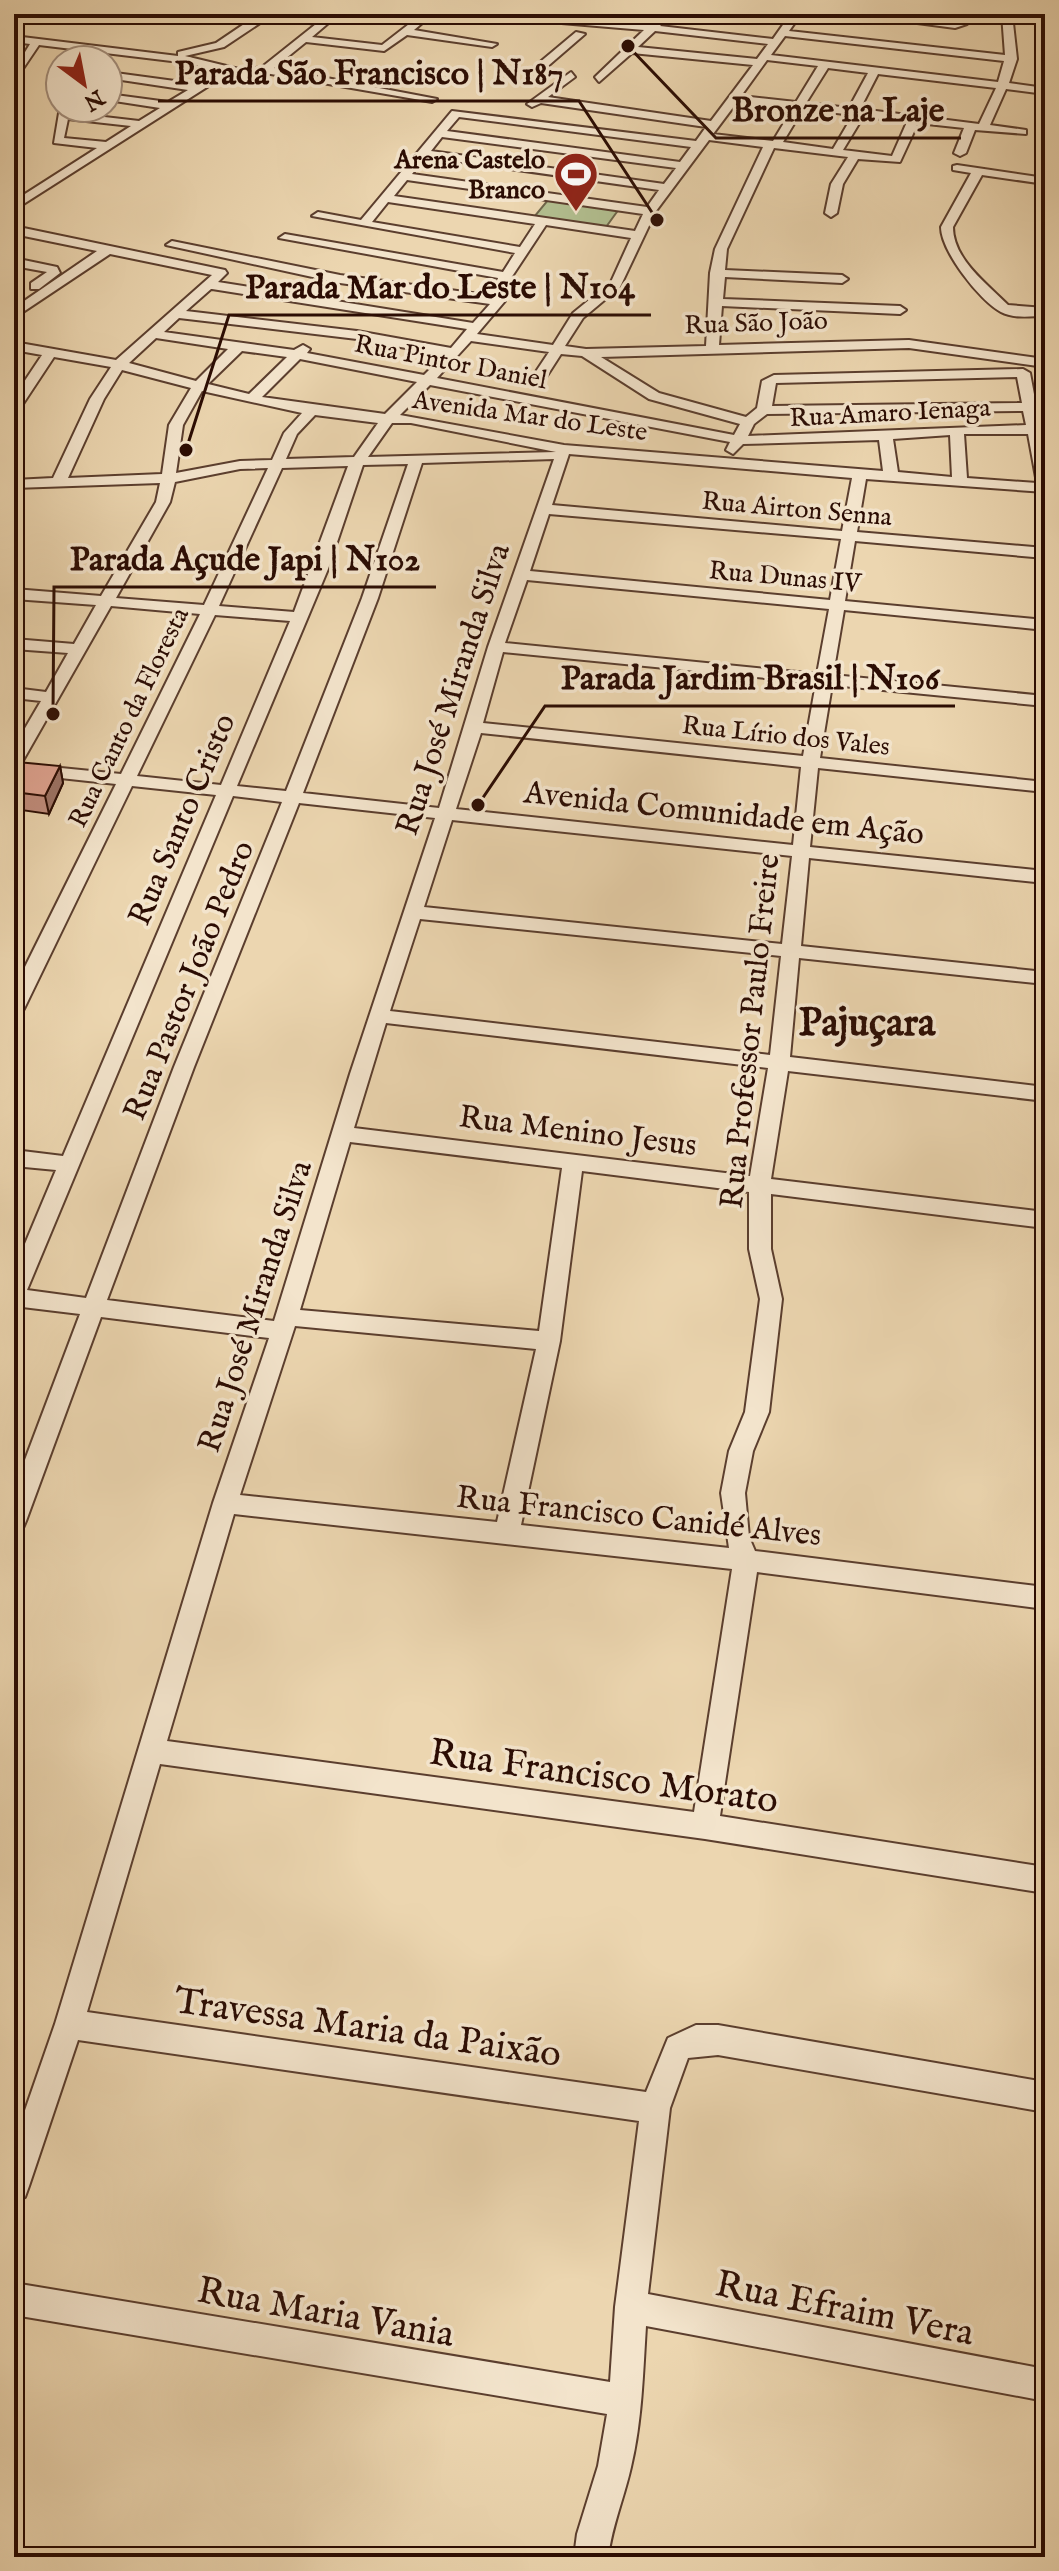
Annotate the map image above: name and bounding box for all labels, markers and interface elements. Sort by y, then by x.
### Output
callout: Parada São Francisco | N187 [158,43,579,101]
north arrow [44,44,124,124]
text: Parada São Francisco | N187 [175,53,563,96]
callout: Bronze na Laje [716,80,961,138]
text: N [78,82,110,116]
text: Bronze na Laje [732,90,945,133]
place label: Arena Castelo Branco [393,144,545,207]
sports icon: Arena Castelo Branco [552,150,600,213]
callout: Parada Mar do Leste | N104 [229,257,651,315]
text: Parada Mar do Leste | N104 [245,267,635,310]
street label: Rua São João [684,305,828,342]
street label: Rua Pintor Daniel [352,328,551,398]
street label: Avenida Mar do Leste [409,384,649,449]
street label: Rua Amaro Ienaga [789,392,992,435]
street label: Rua Airton Senna [700,485,894,534]
callout: Parada Açude Japi | N102 [54,529,436,587]
text: Parada Açude Japi | N102 [70,539,420,582]
street label: Rua José Miranda Silva [388,539,521,841]
street label: Rua Dunas IV [707,554,863,601]
street label: Rua Canto da Floresta [62,601,197,833]
callout: Parada Jardim Brasil | N106 [545,648,955,706]
text: Parada Jardim Brasil | N106 [561,658,941,701]
street label: Rua Santo Cristo [120,708,246,932]
street label: Rua Lírio dos Vales [680,709,891,764]
street label: Avenida Comunidade em Ação [521,773,926,856]
street label: Rua Pastor João Pedro [115,835,265,1127]
street label: Rua Professor Paulo Freire [712,852,791,1211]
district label: Pajuçara [799,999,936,1050]
street label: Rua Menino Jesus [457,1098,699,1167]
street label: Rua José Miranda Silva [190,1156,323,1458]
street label: Rua Francisco Canidé Alves [454,1478,823,1557]
street label: Rua Francisco Morato [426,1730,781,1826]
street label: Travessa Maria da Paixão [171,1978,564,2080]
street label: Rua Efraim Vera [711,2261,978,2359]
street label: Rua Maria Vania [193,2268,458,2360]

